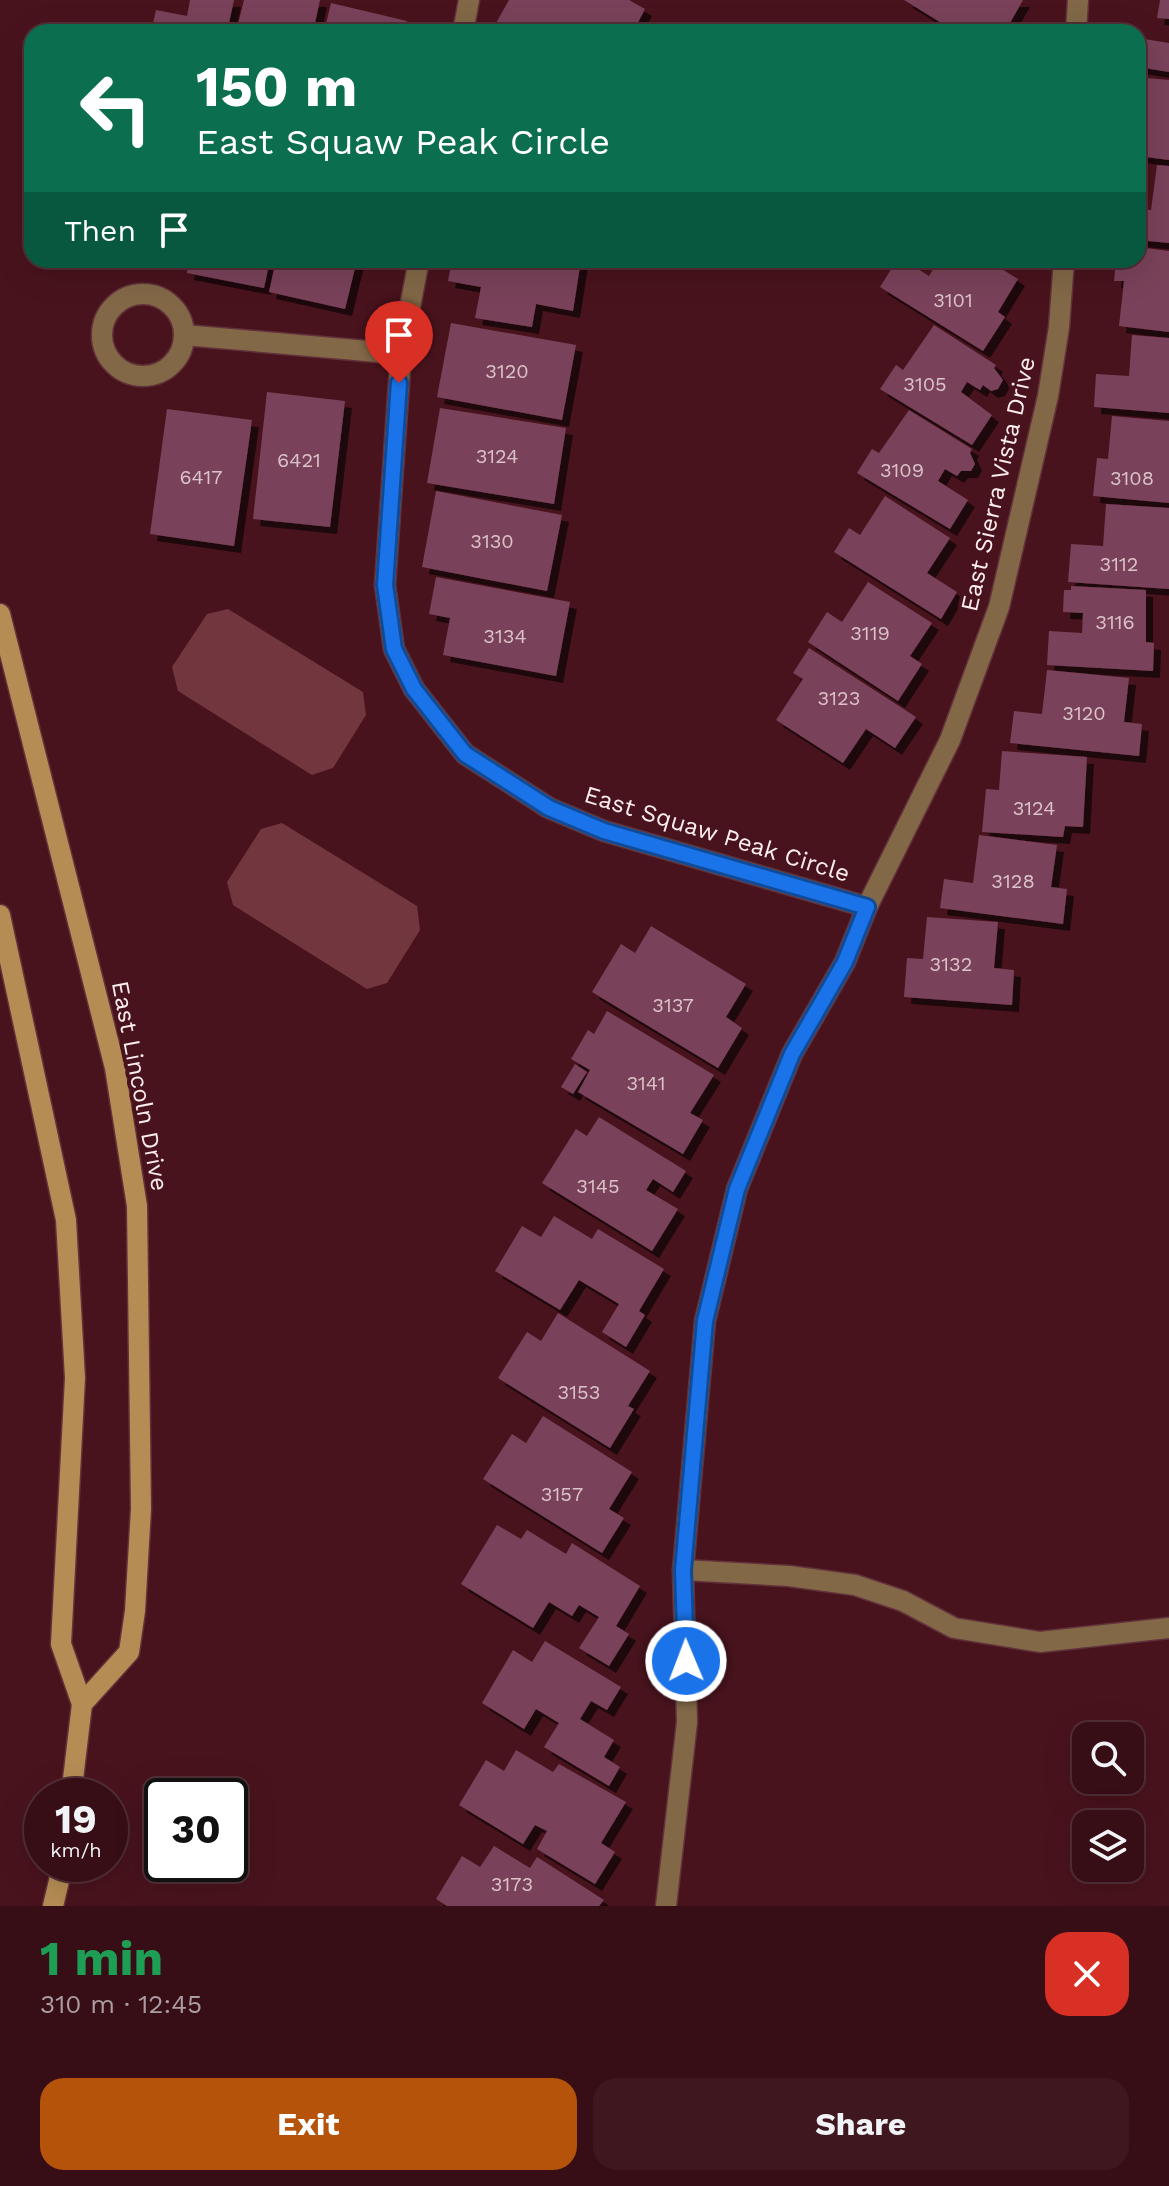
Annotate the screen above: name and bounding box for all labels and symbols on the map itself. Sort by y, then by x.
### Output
house number: 3101 [933,288,973,312]
pin [365,301,433,383]
street label: East Sierra Vista Drive [955,354,1041,614]
house number: 3120 [485,359,529,383]
house number: 3105 [903,372,947,396]
house number: 3124 [476,444,518,468]
house number: 6421 [277,448,321,472]
house number: 3109 [880,458,924,482]
house number: 6417 [179,465,223,489]
house number: 3108 [1110,466,1154,490]
house number: 3130 [470,529,514,553]
house number: 3112 [1100,552,1138,576]
house number: 3116 [1095,610,1135,634]
house number: 3119 [850,621,890,645]
house number: 3134 [483,624,527,648]
house number: 3123 [818,686,860,710]
house number: 3120 [1062,701,1106,725]
street label: East Squaw Peak Circle [581,780,853,888]
house number: 3124 [1013,796,1055,820]
house number: 3128 [991,869,1035,893]
house number: 3132 [930,952,972,976]
street label: East Lincoln Drive [106,979,174,1193]
house number: 3137 [652,993,694,1017]
house number: 3141 [626,1071,666,1095]
house number: 3145 [576,1174,620,1198]
house number: 3153 [558,1380,600,1404]
house number: 3157 [541,1482,583,1506]
position arrow [644,1619,728,1703]
speed limit sign: 30 [144,1778,248,1882]
house number: 3173 [491,1872,533,1896]

